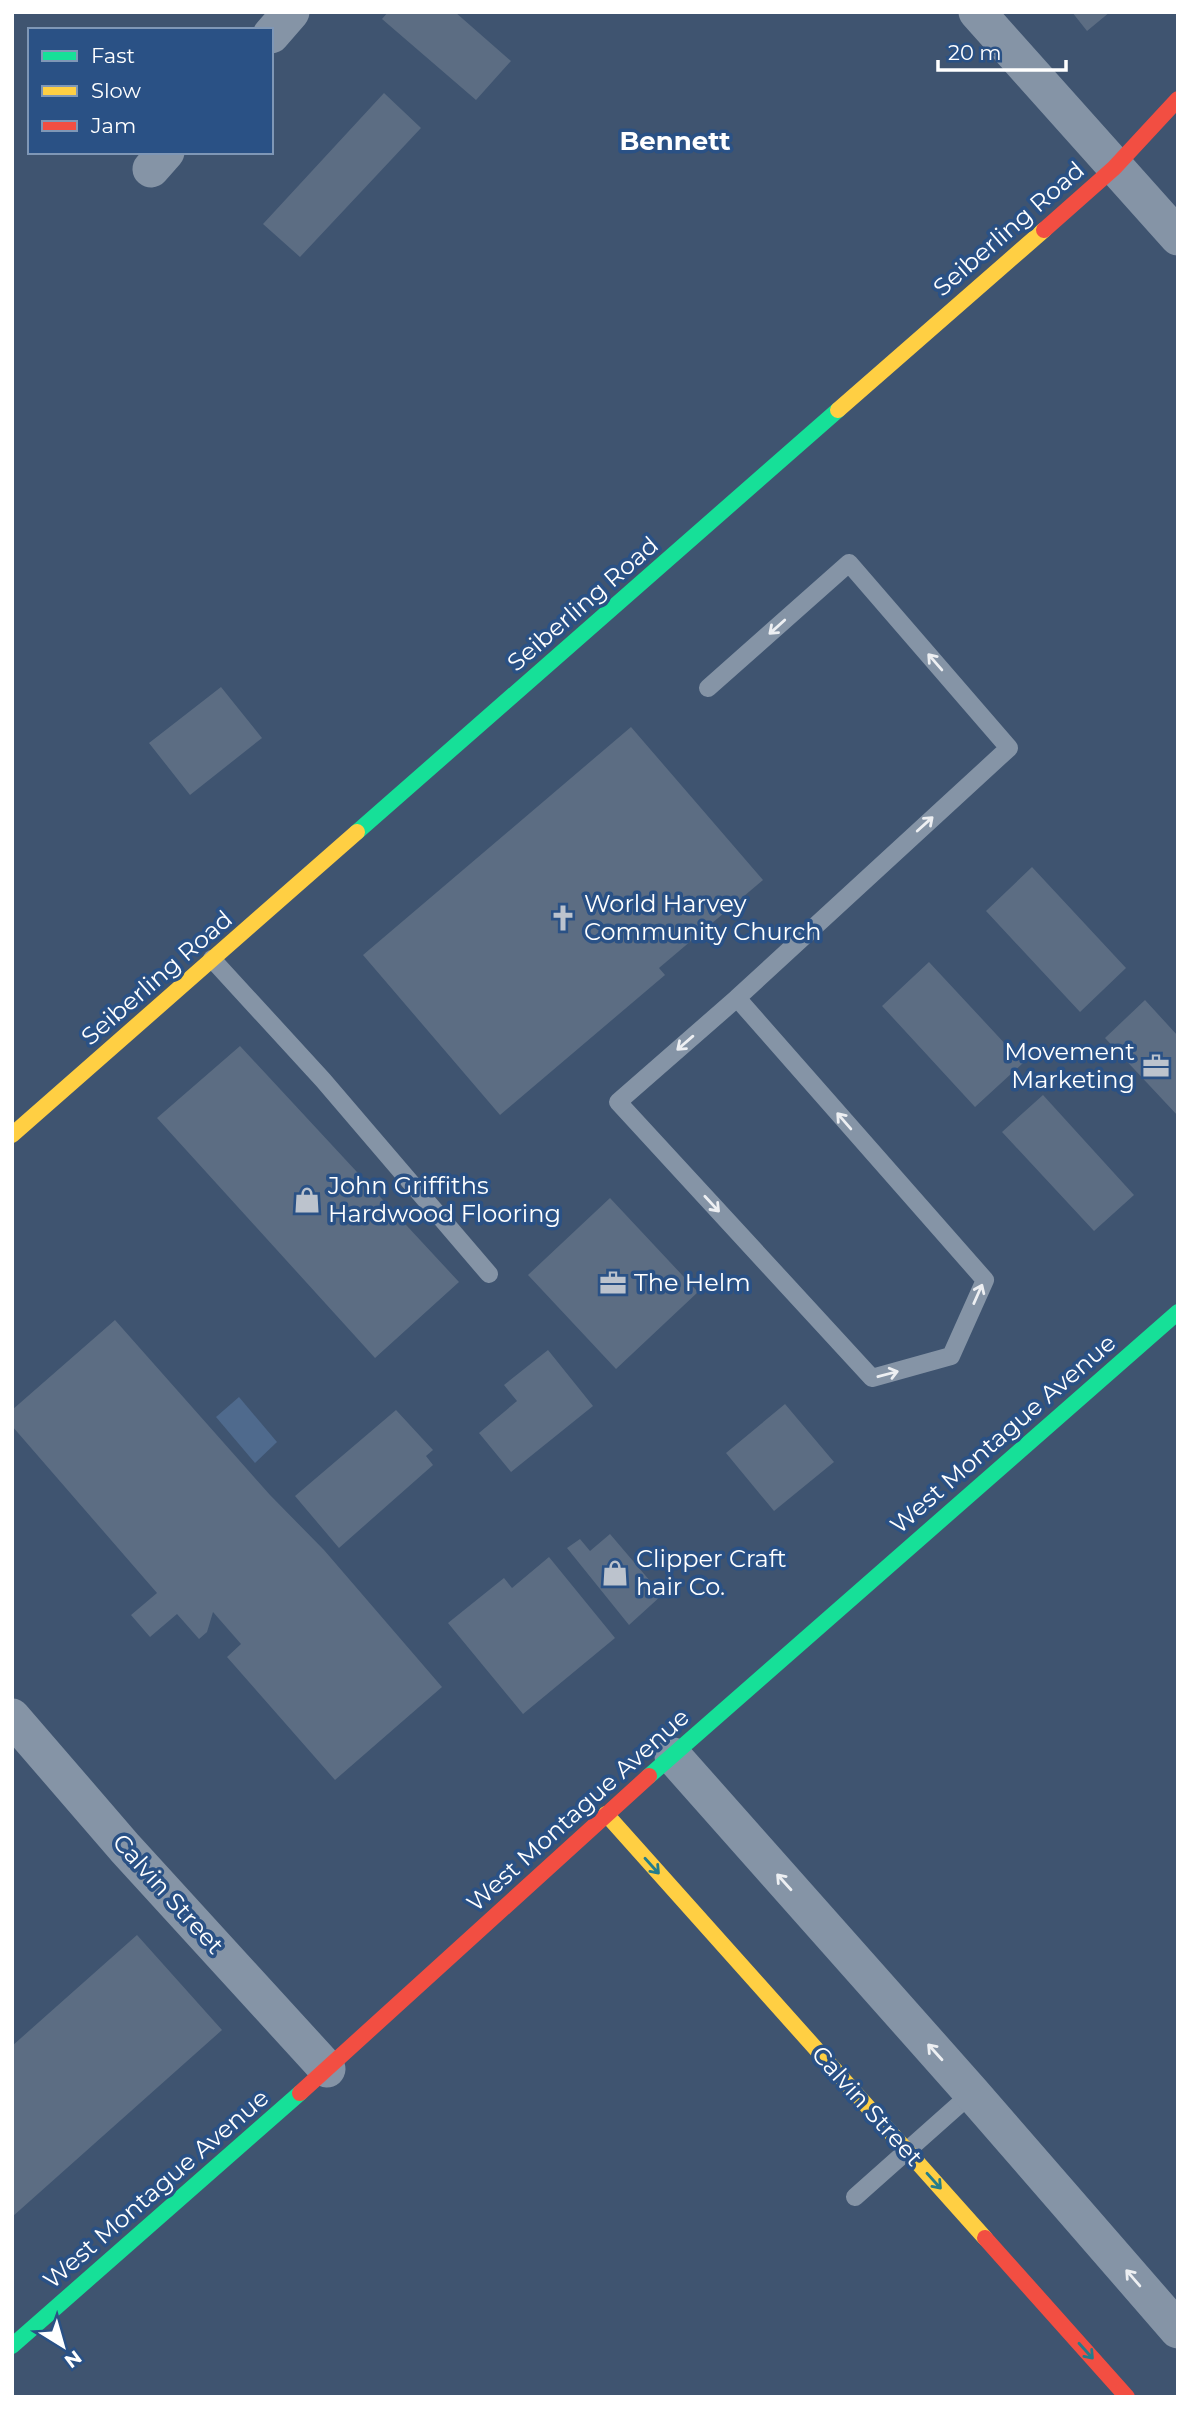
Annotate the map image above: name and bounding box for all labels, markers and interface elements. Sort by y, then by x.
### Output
legend [28,28,273,154]
scale bar [938,28,1066,72]
text: 20 m [948,40,1002,65]
text: Fast [91,43,135,68]
text: Slow [91,78,141,103]
text: Jam [90,113,136,138]
district label: Bennett [619,125,731,157]
street label: Seiberling Road [927,155,1090,302]
street label: Seiberling Road [501,530,664,677]
one-way arrow [768,619,786,635]
one-way arrow [927,653,943,671]
one-way arrow [916,816,934,832]
place label: World Harvey Community Church [584,889,821,946]
church icon: World Harvey Community Church [548,903,578,933]
street label: Seiberling Road [75,904,238,1051]
one-way arrow [676,1035,694,1051]
place label: Movement Marketing [1004,1037,1135,1094]
office icon: Movement Marketing [1141,1051,1171,1081]
one-way arrow [836,1112,852,1130]
place label: John Griffiths Hardwood Flooring [327,1171,561,1228]
shop icon: John Griffiths Hardwood Flooring [292,1185,322,1215]
one-way arrow [704,1195,721,1212]
office icon: The Helm [598,1268,628,1298]
place label: The Helm [634,1268,751,1297]
one-way arrow [972,1284,985,1305]
street label: West Montague Avenue [884,1328,1121,1539]
one-way arrow [876,1366,898,1379]
place label: Clipper Craft hair Co. [636,1544,787,1601]
shop icon: Clipper Craft hair Co. [600,1558,630,1588]
street label: West Montague Avenue [461,1702,695,1917]
street label: Calvin Street [107,1827,230,1960]
one-way arrow [644,1856,660,1874]
one-way arrow [776,1873,792,1891]
street label: Calvin Street [806,2039,929,2172]
one-way arrow [927,2043,943,2061]
street label: West Montague Avenue [37,2083,274,2294]
one-way arrow [926,2172,943,2189]
one-way arrow [1125,2270,1141,2288]
north arrow [28,2311,98,2381]
one-way arrow [1078,2341,1094,2359]
text: N [60,2345,86,2373]

